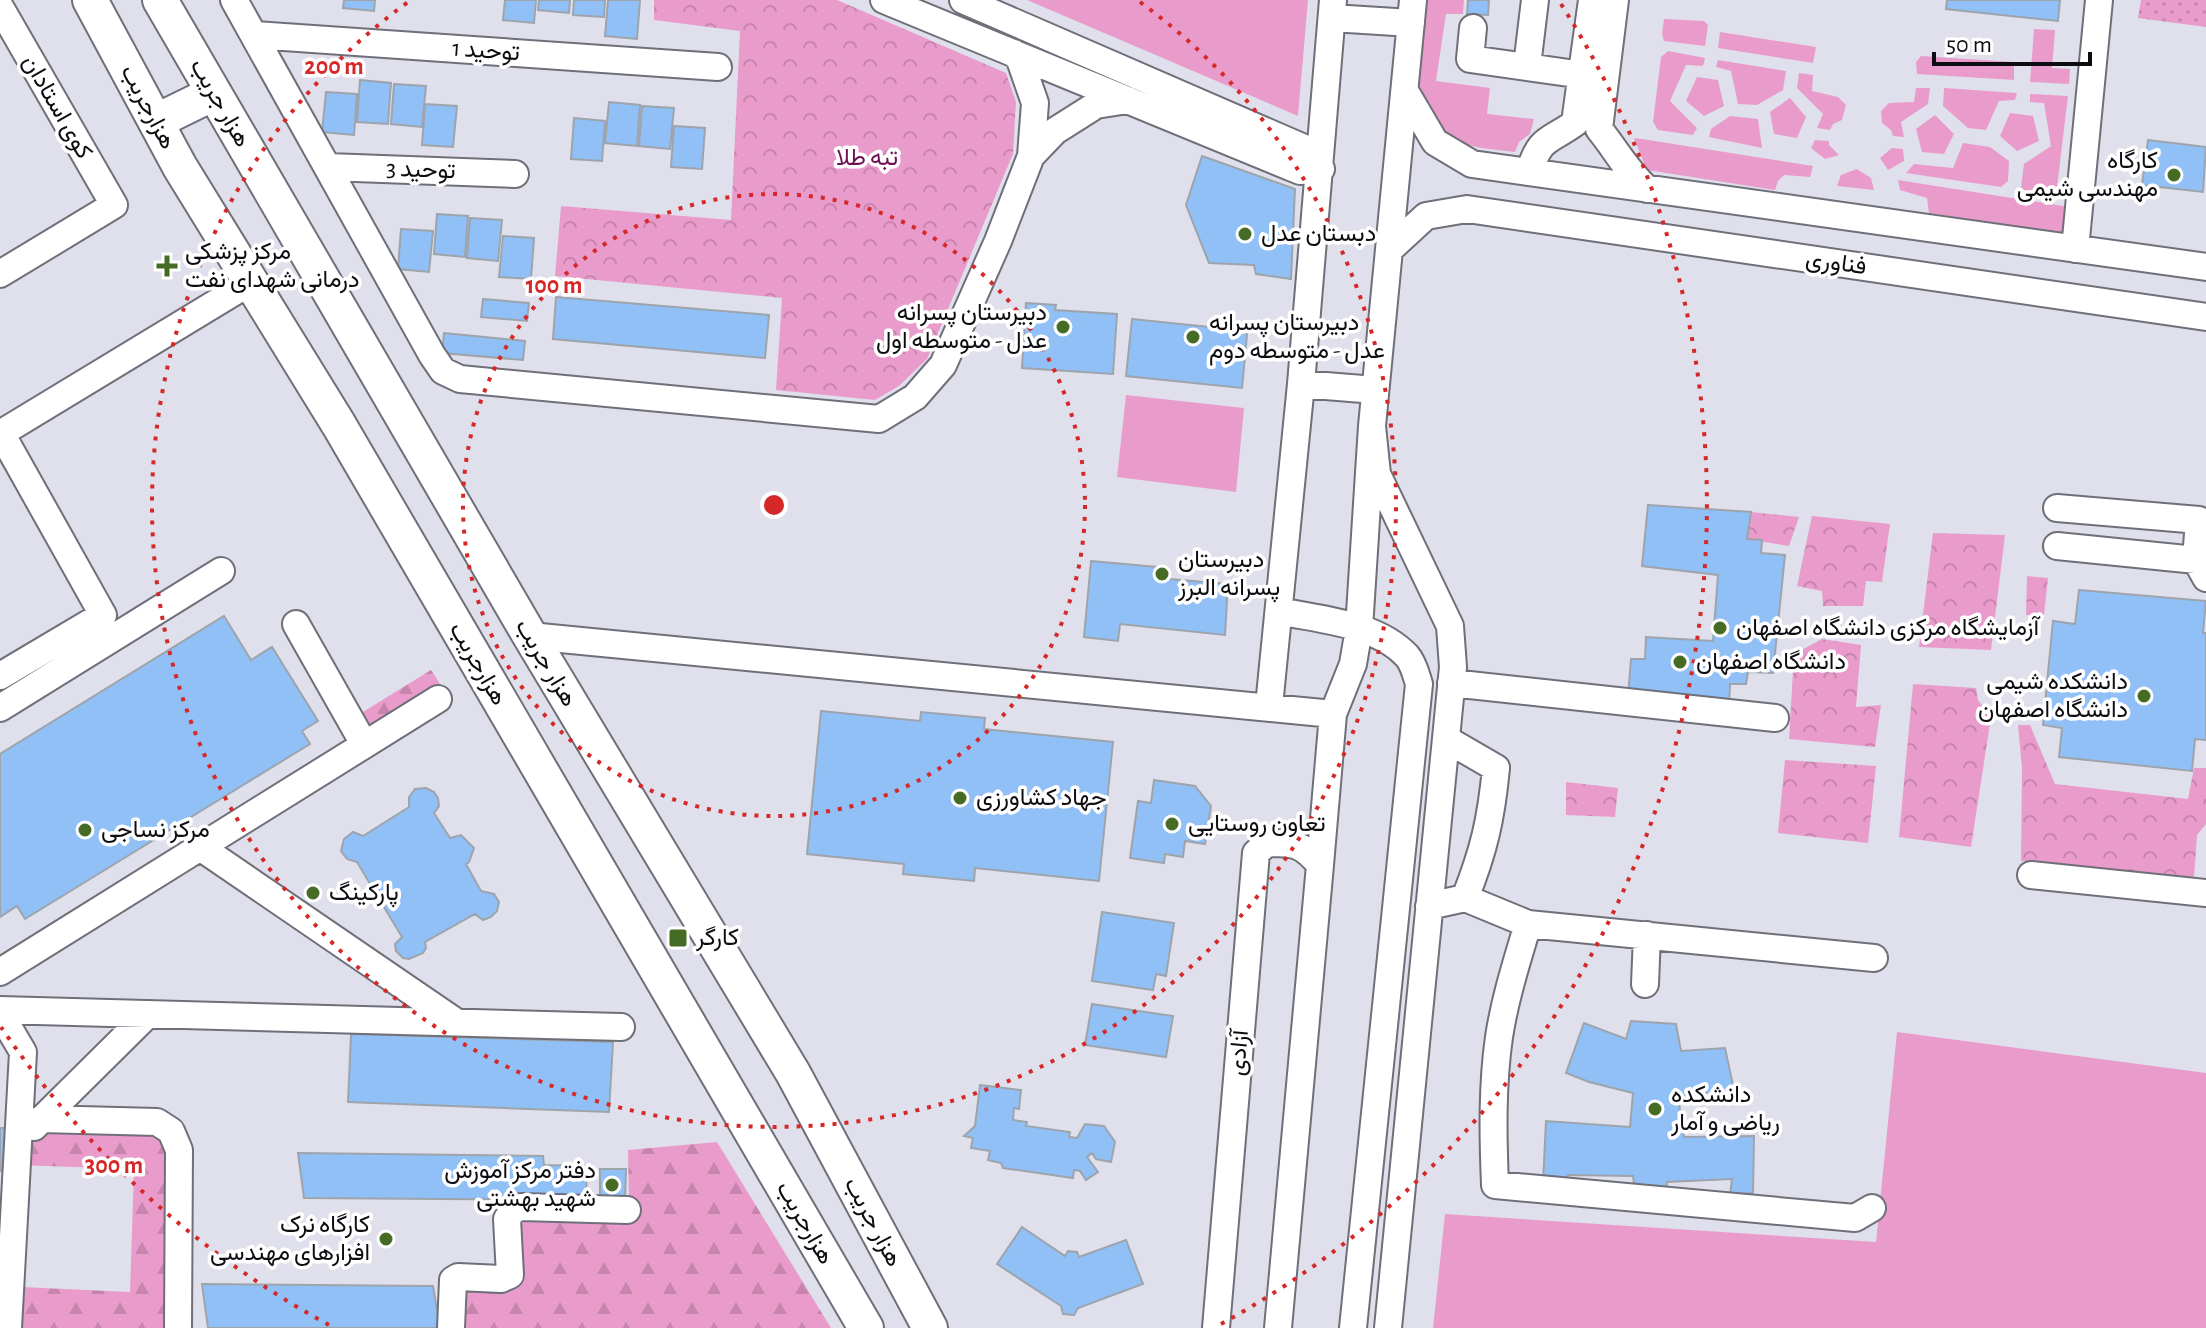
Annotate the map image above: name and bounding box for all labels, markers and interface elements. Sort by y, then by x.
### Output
scale bar [1934,16,2090,66]
text: 50 m [1946,33,1992,57]
street label: توحید 1 [451,37,521,67]
street label: کوی استادان [16,51,96,164]
street label: هزار جریب [184,55,255,152]
text: 200 m [304,55,364,79]
street label: هزارجریب [114,61,180,154]
park label: تبه طلا [836,146,898,171]
place label: کارگاه مهندسی شیمی [2017,148,2158,203]
street label: توحید 3 [386,157,456,185]
marker: کارگاه مهندسی شیمی [2165,166,2183,184]
place label: دبستان عدل [1261,222,1376,247]
marker: دبستان عدل [1236,225,1254,243]
place label: مرکز پزشکی درمانی شهدای نفت [185,240,359,294]
street label: فناوری [1804,247,1868,281]
marker: مرکز پزشکی درمانی شهدای نفت [156,255,178,277]
text: 100 m [526,274,582,298]
place label: دبیرستان پسرانه عدل - متوسطه اول [876,301,1047,355]
place label: دبیرستان پسرانه عدل - متوسطه دوم [1209,311,1385,366]
marker: دبیرستان پسرانه عدل - متوسطه اول [1054,318,1072,336]
marker: دبیرستان پسرانه عدل - متوسطه دوم [1184,328,1202,346]
centre of rings [760,491,788,519]
place label: دبیرستان پسرانه البرز [1177,548,1280,603]
marker: دبیرستان پسرانه البرز [1153,565,1171,583]
street label: هزار جریب [509,615,581,712]
place label: آزمایشگاه مرکزی دانشگاه اصفهان [1736,615,2041,642]
street label: هزارجریب [443,618,511,711]
marker: آزمایشگاه مرکزی دانشگاه اصفهان [1711,619,1729,637]
place label: دانشگاه اصفهان [1696,649,1846,676]
marker: دانشگاه اصفهان [1671,653,1689,671]
place label: دانشکده شیمی دانشگاه اصفهان [1978,670,2128,724]
marker: دانشکده شیمی دانشگاه اصفهان [2135,687,2153,705]
place label: جهاد کشاورزی [976,786,1107,812]
marker: جهاد کشاورزی [951,789,969,807]
place label: تعاون روستایی [1188,812,1326,838]
marker: تعاون روستایی [1163,815,1181,833]
place label: مرکز نساجی [101,818,210,844]
marker: مرکز نساجی [76,821,94,839]
place label: پارکینگ [329,880,399,908]
marker: پارکینگ [304,884,322,902]
place label: کارگر [695,925,739,952]
marker: کارگر [667,927,689,949]
street label: آزادی [1224,1026,1255,1077]
place label: دانشکده ریاضی و آمار [1670,1083,1780,1137]
marker: دانشکده ریاضی و آمار [1646,1100,1664,1118]
text: 300 m [85,1154,143,1178]
place label: دفتر مرکز آموزش شهید بهشتی [444,1158,596,1213]
street label: هزار جریب [838,1173,906,1271]
marker: دفتر مرکز آموزش شهید بهشتی [603,1176,621,1194]
street label: هزارجریب [770,1177,838,1270]
place label: کارگاه نرک افزارهای مهندسی [210,1212,370,1267]
marker: کارگاه نرک افزارهای مهندسی [377,1230,395,1248]

